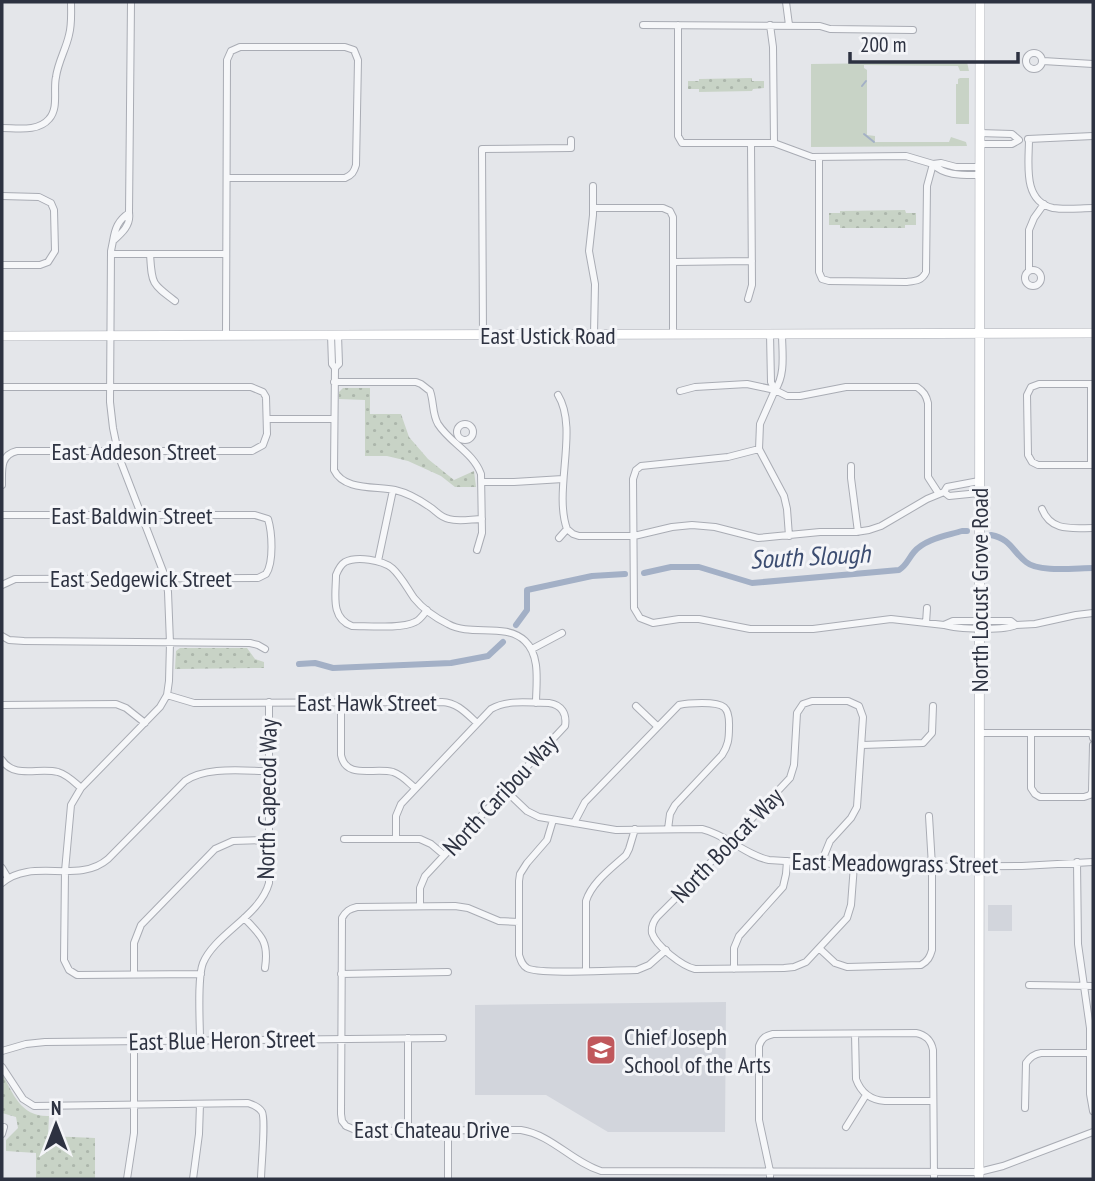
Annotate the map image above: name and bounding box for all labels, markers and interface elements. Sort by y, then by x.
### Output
scale bar [850,21,1018,65]
text: 200 m [860,31,906,58]
street label: East Ustick Road [480,320,616,351]
street label: East Addeson Street [52,436,217,467]
street label: North Locust Grove Road [964,488,995,692]
street label: East Baldwin Street [51,500,213,531]
water label: South Slough [749,536,872,576]
street label: East Sedgewick Street [50,563,232,594]
street label: East Hawk Street [297,687,437,718]
street label: North Capecod Way [250,718,284,880]
street label: North Caribou Way [436,728,564,862]
street label: North Bobcat Way [664,781,790,909]
street label: East Meadowgrass Street [791,846,999,880]
place label: Chief Joseph School of the Arts [624,1021,771,1080]
street label: East Blue Heron Street [128,1023,316,1057]
school or university icon: Chief Joseph School of the Arts [584,1033,618,1067]
north arrow [21,1090,91,1160]
text: N [51,1096,61,1120]
street label: East Chateau Drive [354,1114,510,1145]

